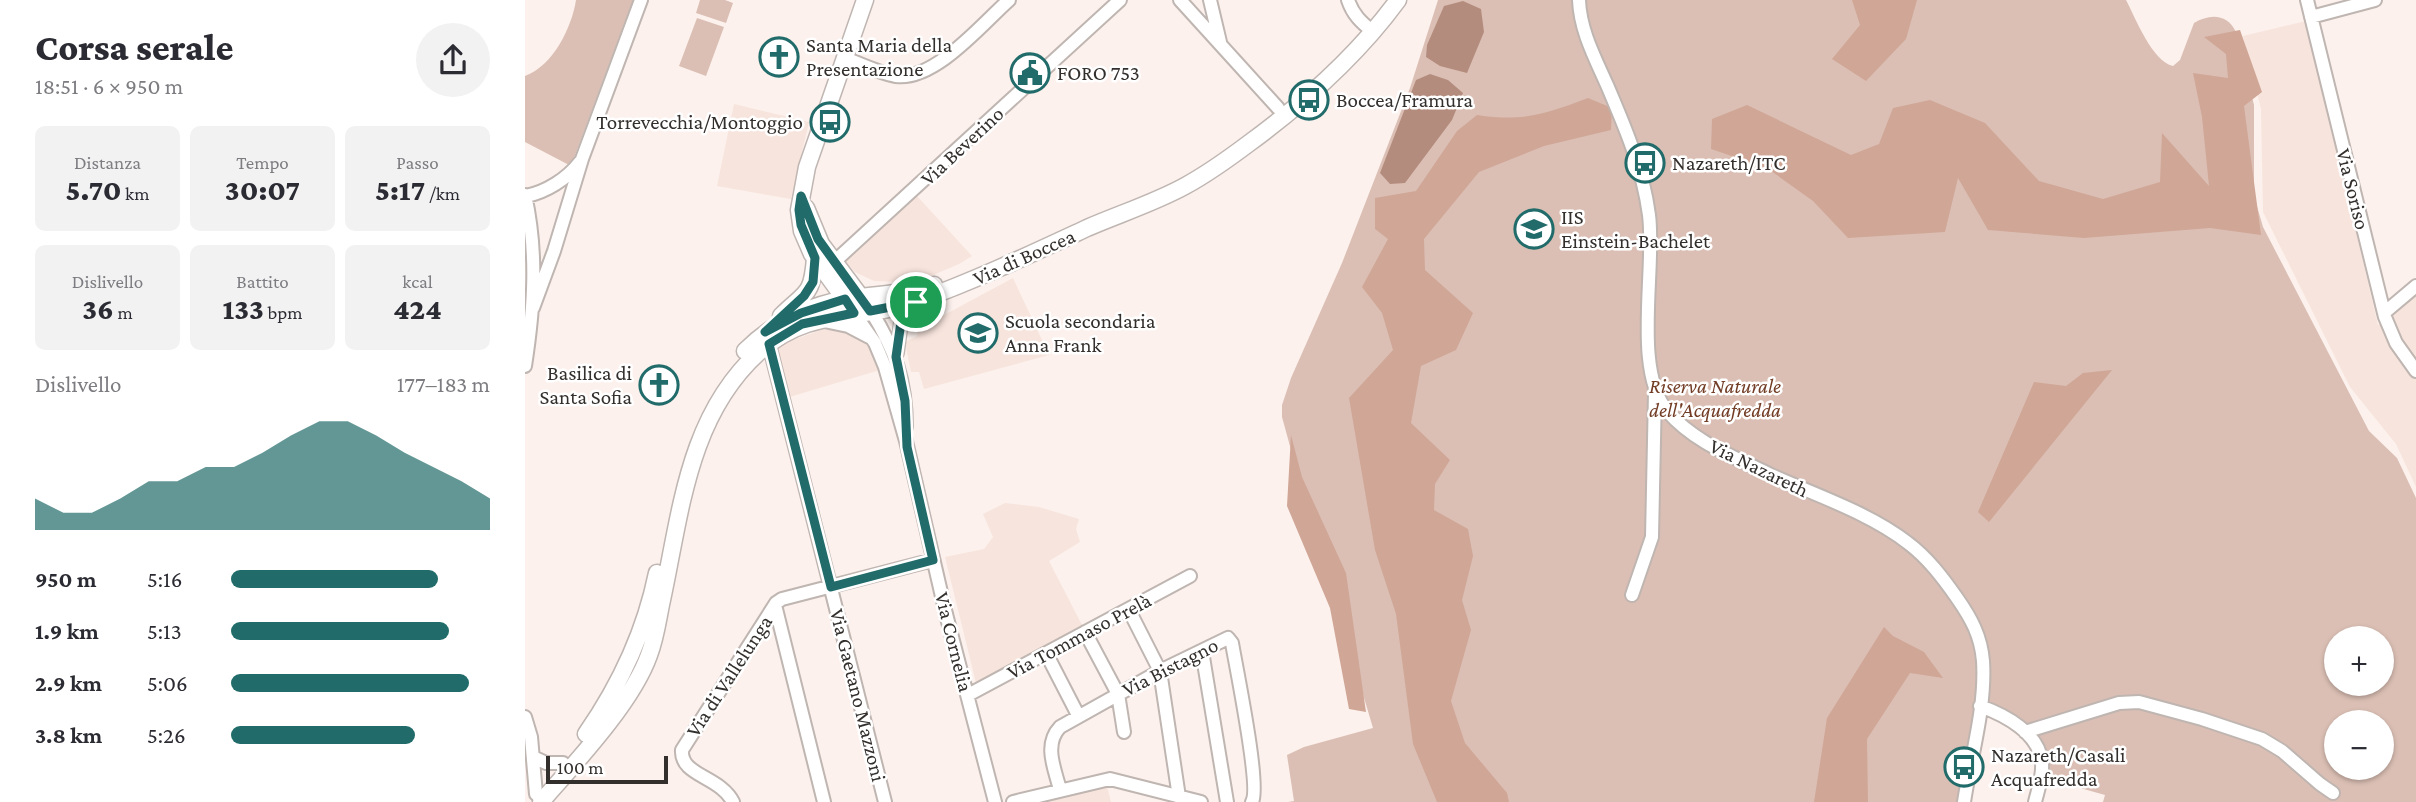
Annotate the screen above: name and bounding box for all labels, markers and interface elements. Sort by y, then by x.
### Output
button: share [416,23,490,97]
text: Corsa serale [35,26,233,68]
place label: Santa Maria della Presentazione [806,33,952,81]
church icon: Santa Maria della Presentazione [758,36,800,78]
public building icon: FORO 753 [1009,52,1051,94]
place label: FORO 753 [1057,61,1140,85]
text: 18:51 · 6 × 950 m [35,73,183,99]
bus stop icon: Boccea/Framura [1288,79,1330,121]
place label: Boccea/Framura [1336,88,1473,112]
bus stop icon: Torrevecchia/Montoggio [809,101,851,143]
street label: Via Beverino [915,101,1009,191]
place label: Torrevecchia/Montoggio [596,110,803,134]
bus stop icon: Nazareth/ITC [1624,142,1666,184]
street label: Via Soriso [2331,146,2375,232]
place label: Nazareth/ITC [1672,151,1786,175]
text: Distanza [74,152,141,173]
text: Tempo [236,152,289,173]
text: Passo [396,152,439,173]
text: 5.70 [66,173,122,206]
text: 30:07 [225,173,300,206]
text: 5:17 [375,173,425,206]
text: km [122,183,149,204]
text: /km [425,183,460,204]
place label: IIS Einstein-Bachelet [1561,205,1711,253]
school or university icon: IIS Einstein-Bachelet [1513,208,1555,250]
street label: Via di Boccea [969,224,1079,290]
text: Dislivello [72,271,143,292]
text: Battito [236,271,289,292]
text: kcal [402,271,433,292]
pin [886,272,946,332]
icon: arrive [897,283,935,321]
text: 36 [82,292,114,325]
text: 133 [223,292,264,325]
text: 424 [393,292,442,325]
text: m [114,302,133,323]
text: bpm [264,302,302,323]
place label: Scuola secondaria Anna Frank [1005,309,1156,357]
school or university icon: Scuola secondaria Anna Frank [957,312,999,354]
place label: Basilica di Santa Sofia [539,361,632,409]
church icon: Basilica di Santa Sofia [638,364,680,406]
text: Dislivello [35,371,121,397]
text: 177–183 m [397,371,490,397]
park label: Riserva Naturale dell'Acquafredda [1649,374,1781,422]
street label: Via Nazareth [1706,434,1812,502]
text: 950 m [35,566,96,592]
text: 5:16 [147,566,182,592]
street label: Via Tommaso Prelà [1003,588,1155,684]
street label: Via Cornelia [930,590,978,695]
street label: Via Gaetano Mazzoni [825,606,891,784]
street label: Via di Vallelunga [681,611,777,741]
text: 1.9 km [35,618,99,644]
text: 5:13 [147,618,182,644]
map controls [2324,626,2394,780]
button: + [2324,626,2394,696]
street label: Via Bistagno [1118,633,1222,701]
text: 2.9 km [35,670,102,696]
text: 5:06 [147,670,188,696]
button: − [2324,710,2394,780]
text: 3.8 km [35,722,102,748]
text: 5:26 [147,722,186,748]
place label: Nazareth/Casali Acquafredda [1991,743,2126,791]
bus stop icon: Nazareth/Casali Acquafredda [1943,746,1985,788]
scale bar [546,753,669,785]
text: 100 m [557,757,604,778]

